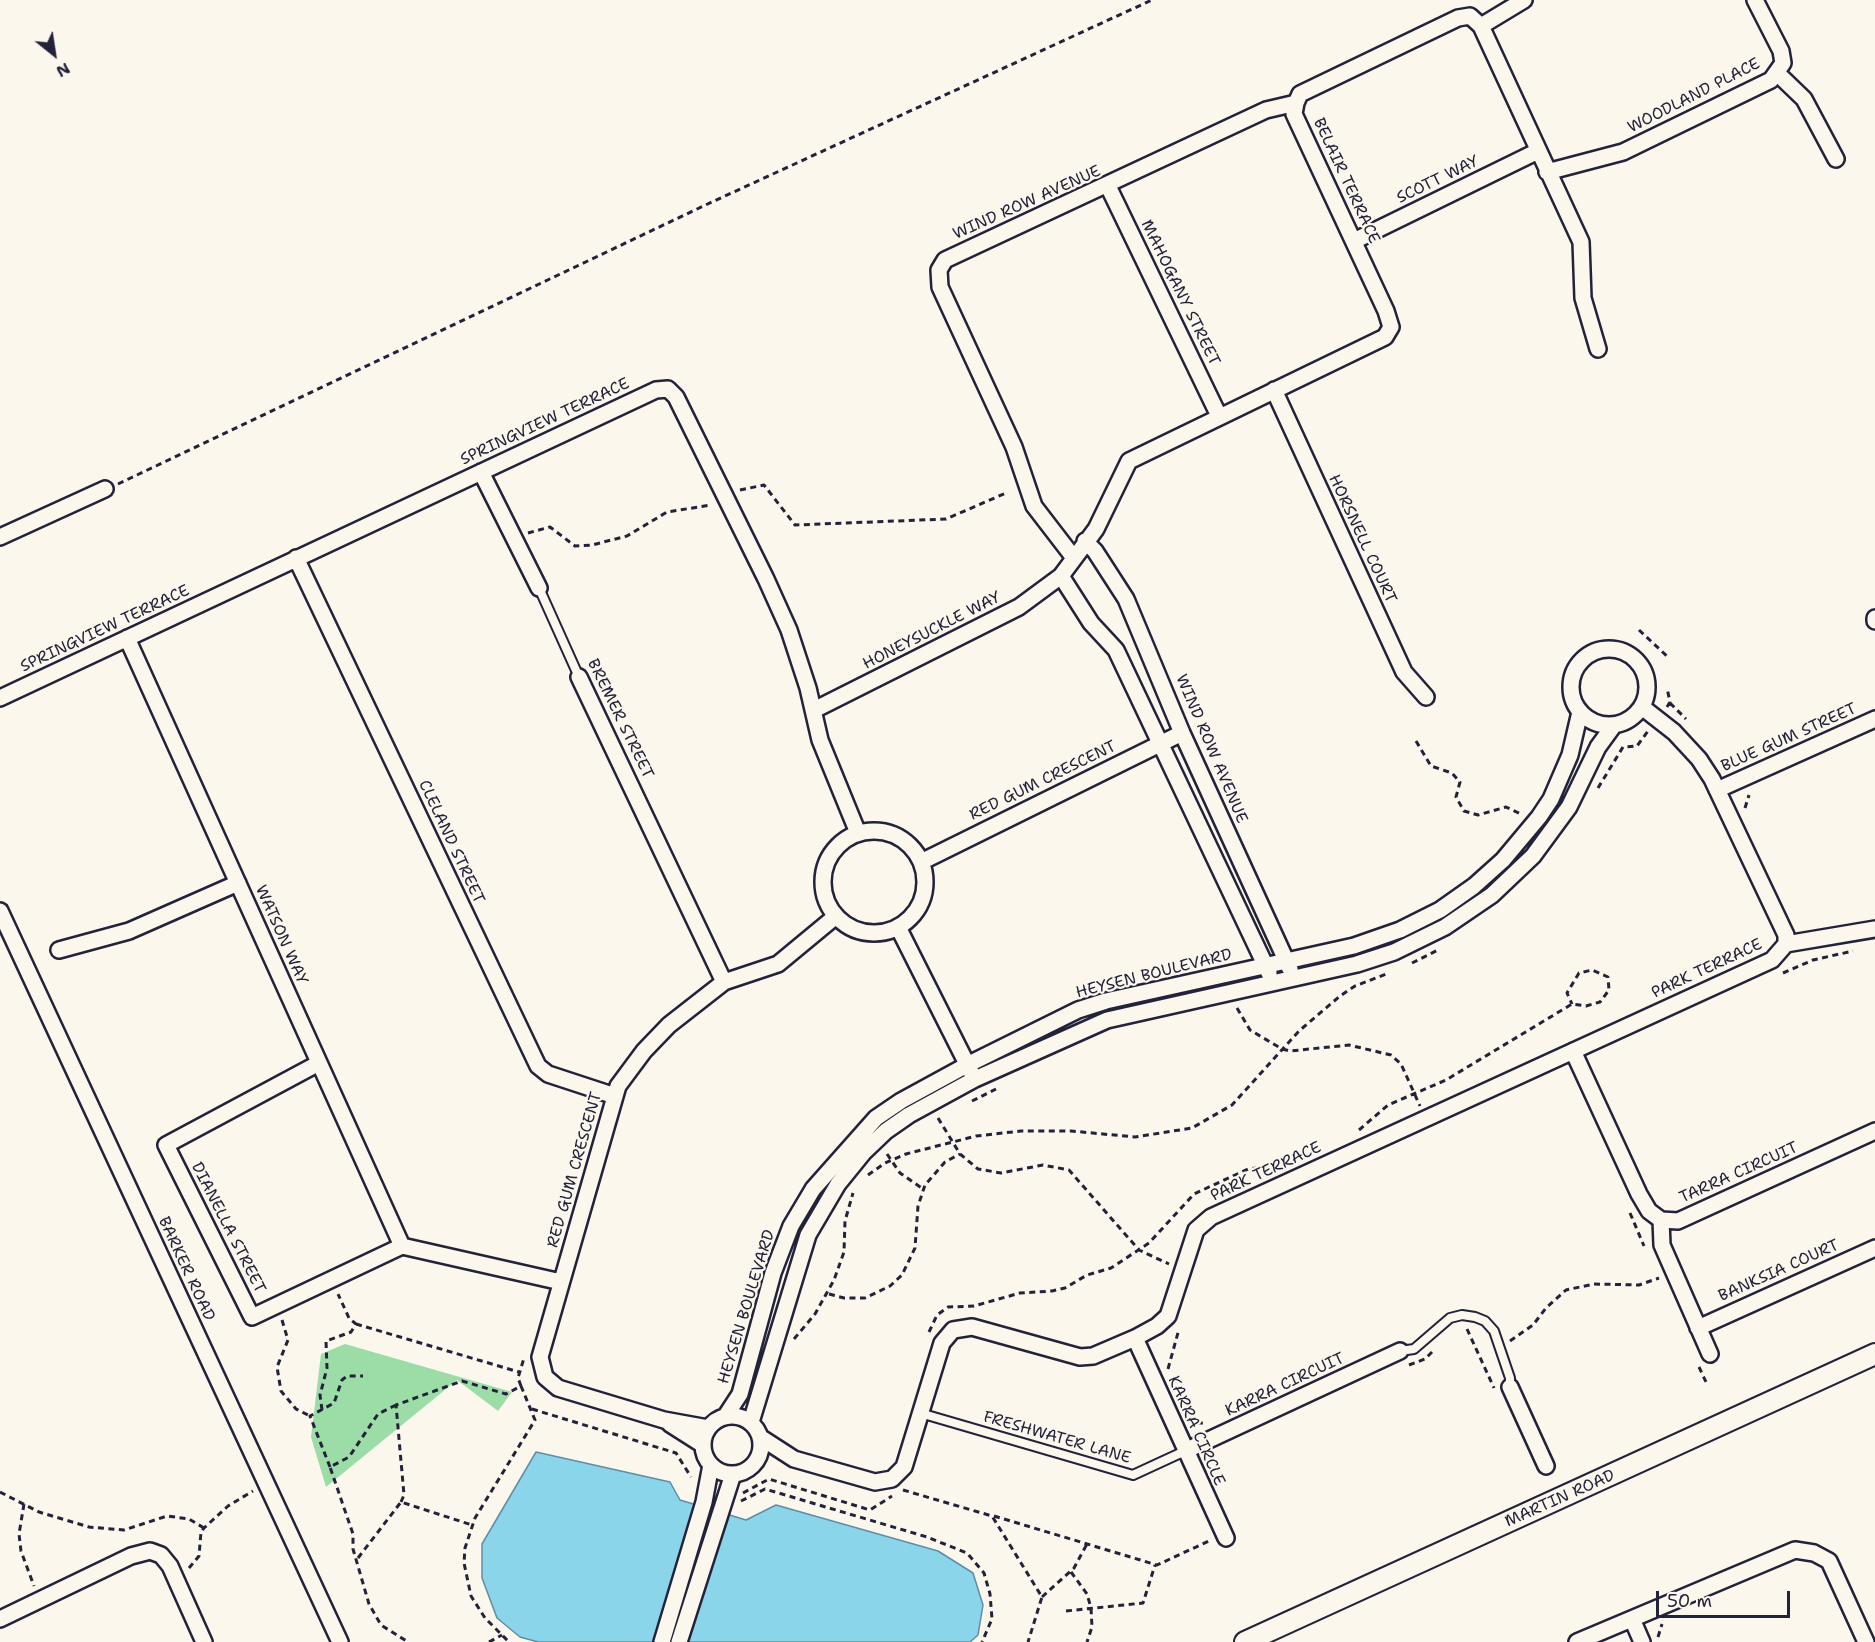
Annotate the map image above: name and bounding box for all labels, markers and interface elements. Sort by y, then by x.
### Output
north arrow [24,24,84,84]
street label: WOODLAND PLACE [1625,54,1763,138]
text: N [53,58,74,82]
street label: BELAIR TERRACE [1308,115,1384,247]
street label: SCOTT WAY [1394,152,1482,208]
street label: WIND ROW AVENUE [950,162,1104,244]
street label: MAHOGANY STREET [1136,217,1224,369]
street label: SPRINGVIEW TERRACE [457,374,633,470]
street label: HORSNELL COURT [1324,472,1400,606]
street label: SPRINGVIEW TERRACE [17,581,193,677]
street label: HONEYSUCKLE WAY [860,588,1004,674]
street label: BREMER STREET [583,656,657,782]
street label: WIND ROW AVENUE [1171,672,1251,826]
street label: BLUE GUM STREET [1718,700,1860,776]
street label: RED GUM CRESCENT [967,737,1119,825]
street label: CLELAND STREET [414,777,488,907]
street label: WATSON WAY [250,882,312,988]
street label: PARK TERRACE [1649,935,1765,1003]
street label: HEYSEN BOULEVARD [1074,945,1234,1003]
street label: RED GUM CRESCENT [544,1090,606,1250]
street label: PARK TERRACE [1208,1138,1324,1206]
street label: TARRA CIRCUIT [1677,1138,1801,1208]
street label: DIANELLA STREET [187,1159,269,1297]
street label: BARKER ROAD [153,1214,219,1324]
street label: HEYSEN BOULEVARD [714,1228,780,1386]
street label: BANKSIA COURT [1716,1236,1842,1306]
street label: KARRA CIRCUIT [1222,1349,1348,1421]
street label: KARRA CIRCLE [1163,1373,1229,1489]
street label: FRESHWATER LANE [981,1408,1133,1468]
street label: MARTIN ROAD [1502,1466,1618,1532]
scale bar [1659,1579,1792,1617]
text: 50 m [1667,1589,1712,1613]

